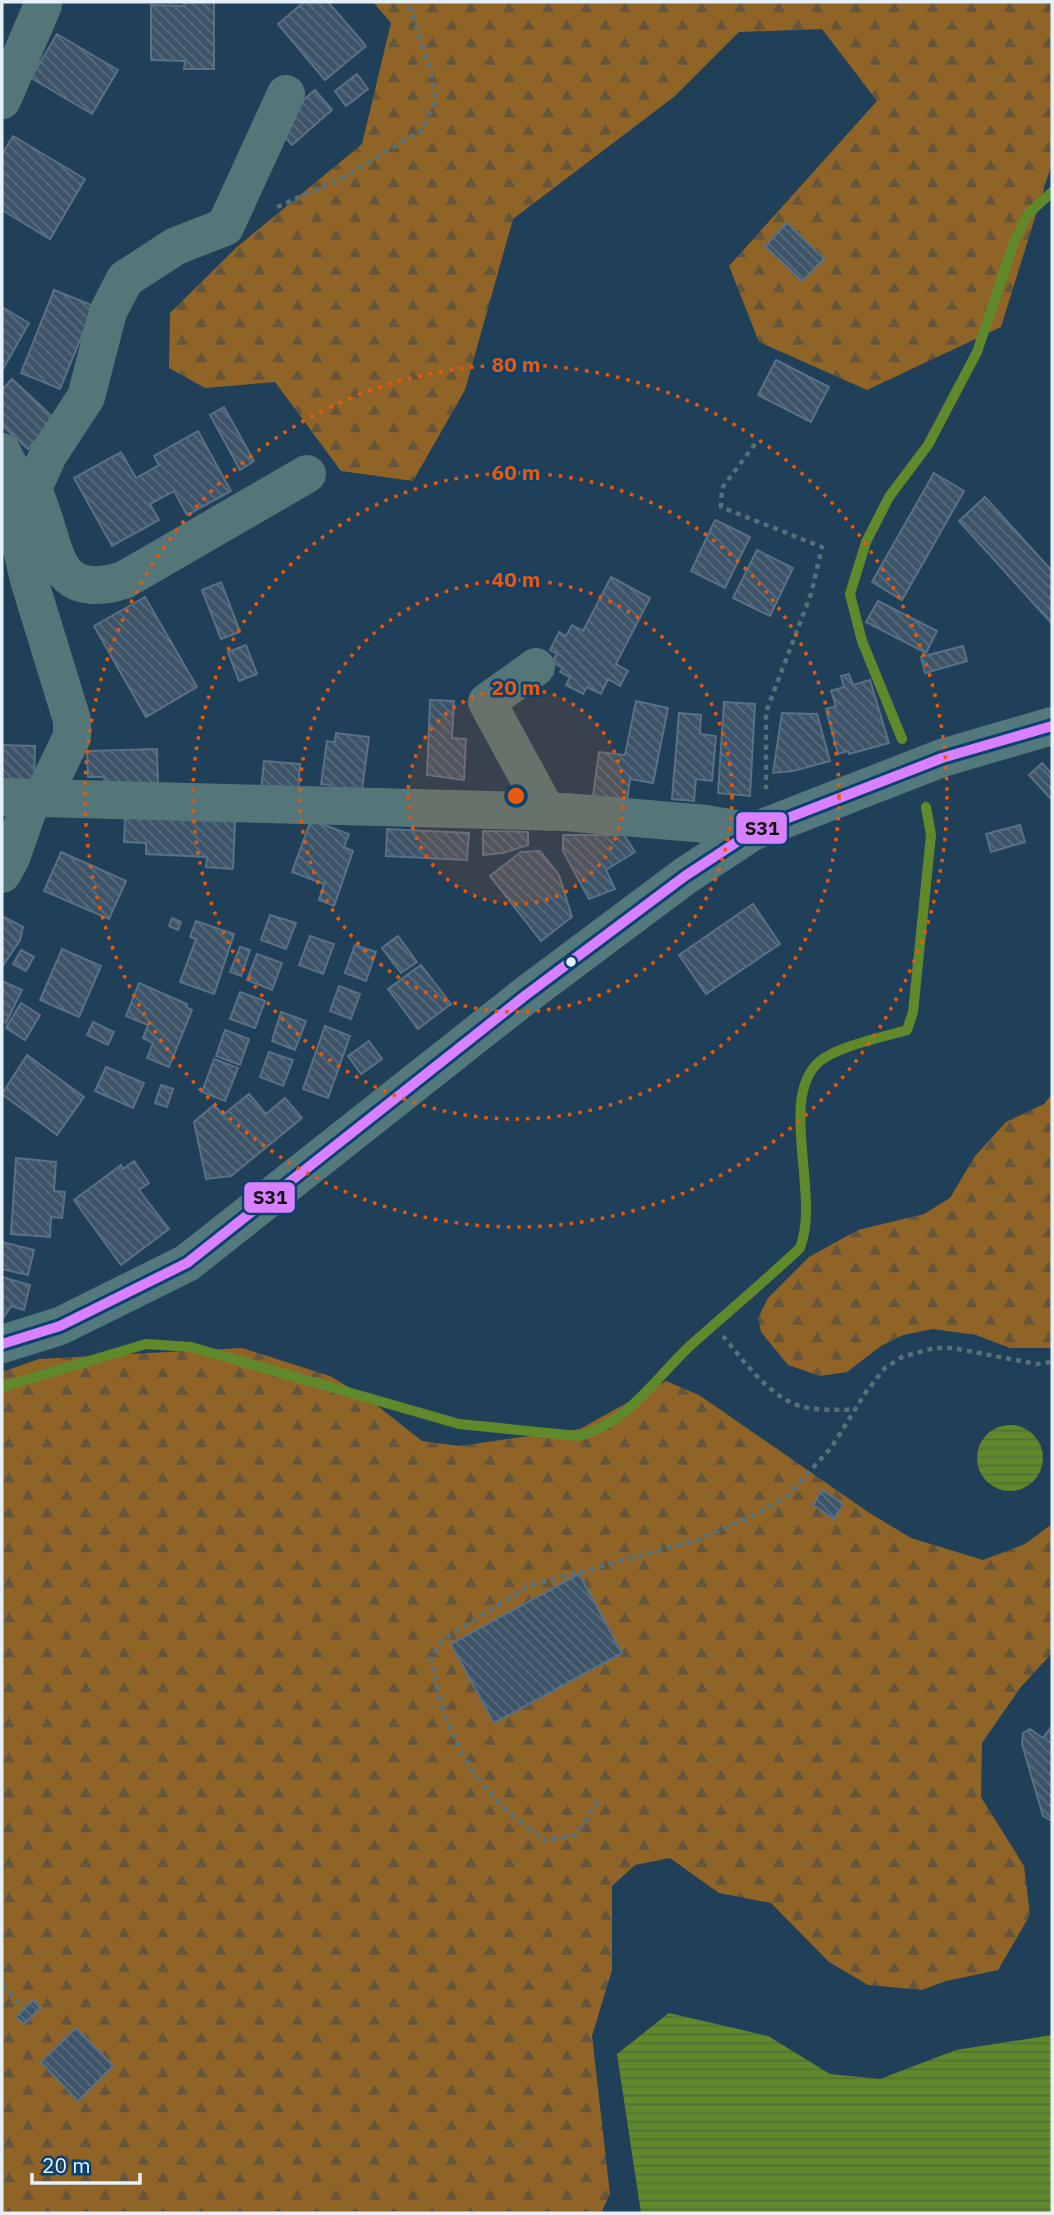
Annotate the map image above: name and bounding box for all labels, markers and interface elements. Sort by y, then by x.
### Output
text: 80 m [492,350,540,378]
text: 60 m [492,458,540,486]
text: 40 m [492,565,540,593]
text: 20 m [492,673,540,701]
centre of rings [504,784,528,808]
line badge: S31 [735,811,788,845]
text: S31 [745,816,780,840]
unlabelled marker [564,955,578,969]
line badge: S31 [243,1181,296,1214]
text: S31 [253,1185,288,1209]
scale bar [32,2142,140,2186]
text: 20 m [42,2151,91,2179]

